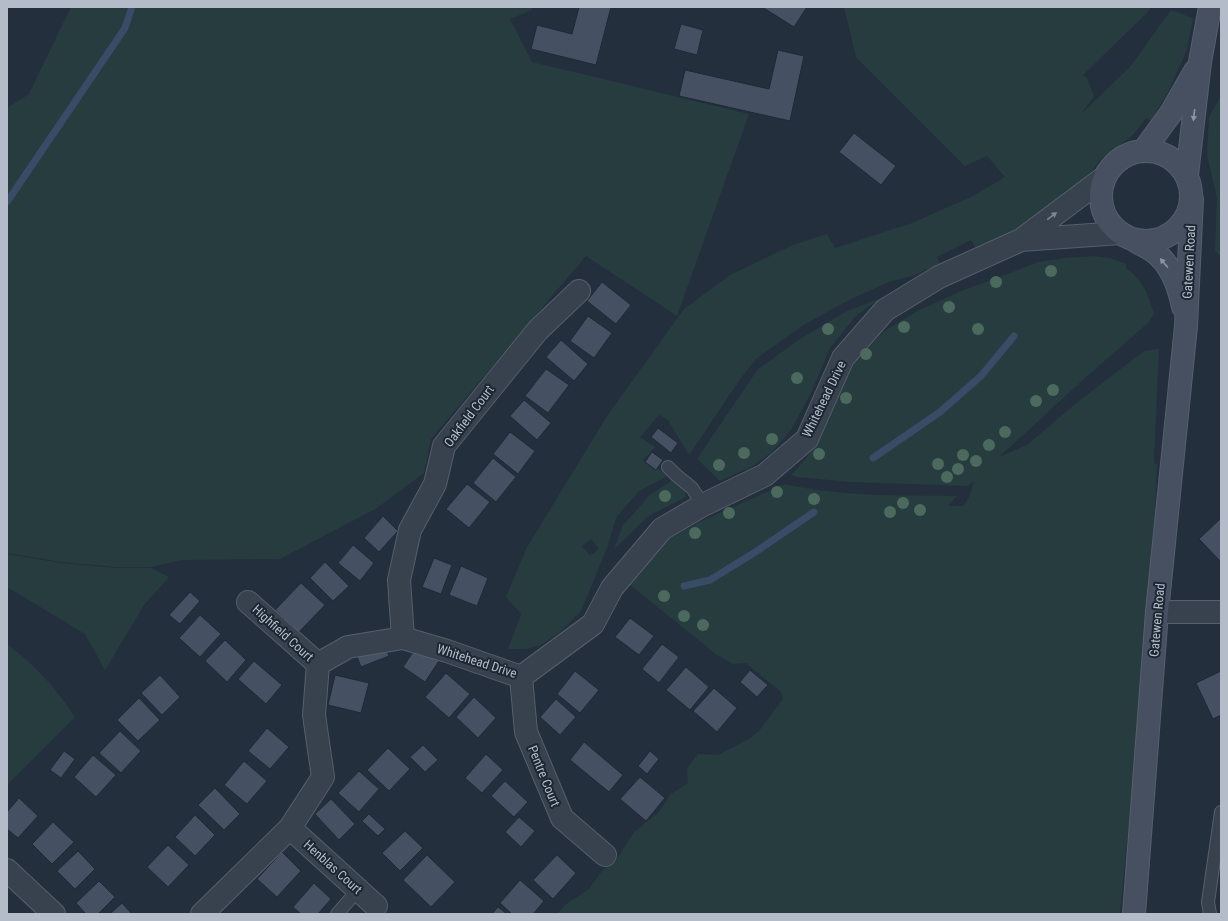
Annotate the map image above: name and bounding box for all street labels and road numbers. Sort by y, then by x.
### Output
street label: Gatewen Road [1180,225,1198,299]
street label: Whitehead Drive [799,358,849,440]
street label: Oakfield Court [441,382,497,450]
street label: Gatewen Road [1146,583,1168,657]
street label: Highfield Court [249,602,317,664]
street label: Whitehead Drive [435,641,519,681]
street label: Pentre Court [525,743,563,809]
street label: Henblas Court [301,837,365,897]

